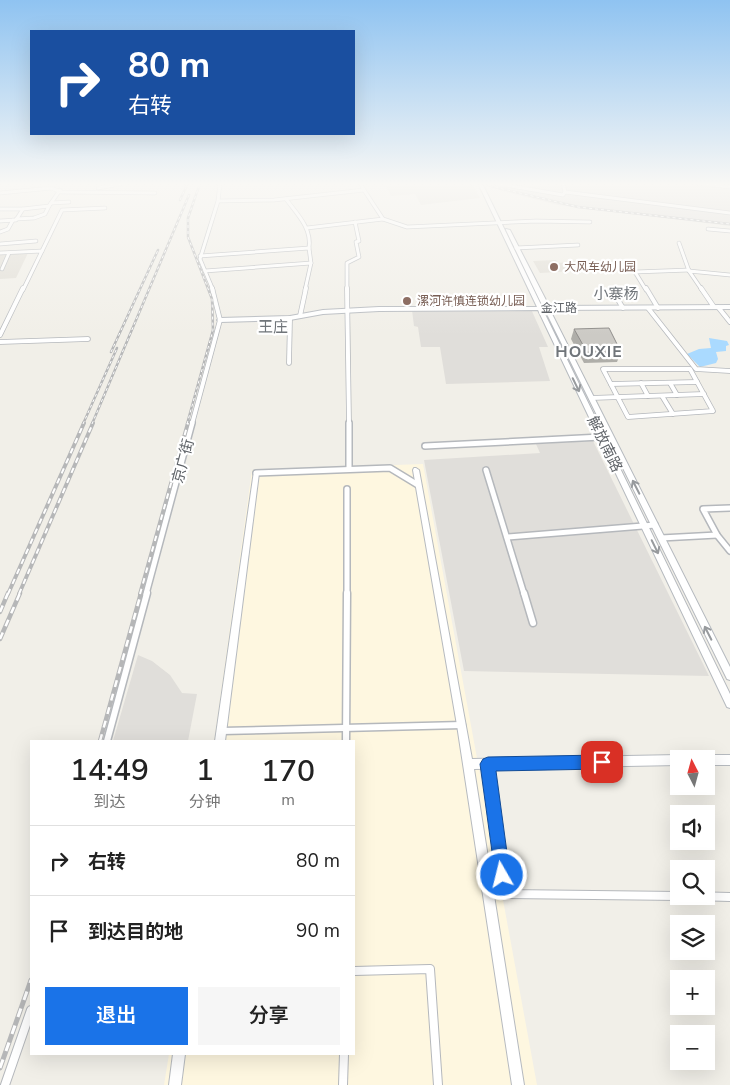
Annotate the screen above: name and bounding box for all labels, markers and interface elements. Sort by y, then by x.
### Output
text: 80 m [128,42,210,89]
icon: right [45,50,110,115]
text: 右转 [128,91,172,121]
place label: 大风车幼儿园 [564,259,636,275]
marker: 大风车幼儿园 [548,261,560,273]
district label: 小寨杨 [593,284,639,304]
place label: 漯河许慎连锁幼儿园 [417,293,525,309]
marker: 漯河许慎连锁幼儿园 [401,295,413,307]
street label: 金江路 [541,300,577,316]
district label: 王庄 [258,317,288,337]
district label: HOUXIE [555,341,623,363]
one-way arrow [572,378,582,393]
street label: 解放南路 [583,413,627,475]
street label: 京广街 [168,437,198,485]
one-way arrow [631,480,640,495]
one-way arrow [651,539,660,554]
one-way arrow [703,625,713,640]
pin [581,741,623,783]
icon: arrive [588,748,616,776]
text: 14:49 [70,750,149,791]
text: 1 [196,750,214,791]
north arrow [670,750,715,795]
map controls [670,750,715,1070]
text: 170 [261,751,315,792]
text: m [281,789,295,811]
text: 到达 [94,791,126,813]
text: 分钟 [189,791,221,813]
button: sound [670,805,715,850]
icon: right [45,847,73,875]
text: 80 m [296,848,340,874]
position arrow [475,848,527,900]
text: 右转 [88,849,126,875]
button: search [670,860,715,905]
button: layers [670,915,715,960]
icon: arrive [45,917,73,945]
text: 90 m [296,918,340,944]
text: 到达目的地 [88,919,183,945]
button: + [670,970,715,1015]
button: 退出 [45,987,188,1045]
button: 分享 [198,987,340,1045]
button: − [670,1025,715,1070]

